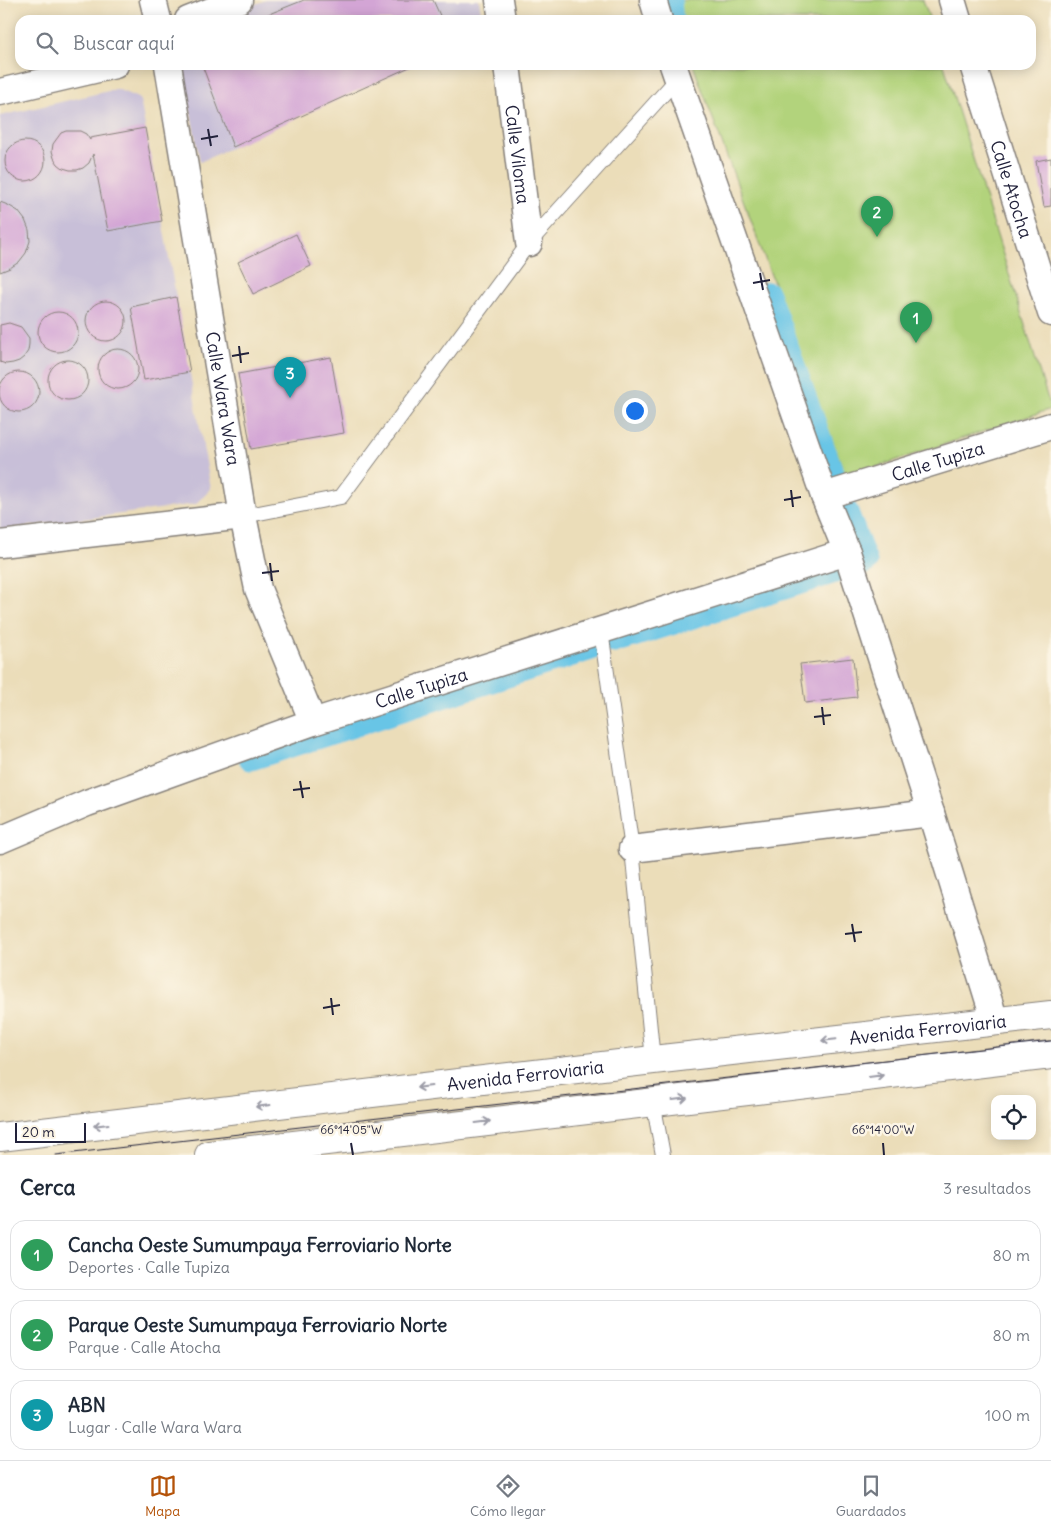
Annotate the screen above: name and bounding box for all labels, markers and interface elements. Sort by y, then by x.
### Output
search box [15,15,1036,70]
icon: search [33,29,61,57]
text: Buscar aquí [73,31,174,55]
street label: Calle Viloma [501,103,536,205]
street label: Calle Atocha [986,137,1038,241]
pin: 2 [861,196,893,237]
pin: 1 [900,302,932,343]
street label: Calle Wara Wara [201,330,246,467]
pin: 3 [274,357,306,398]
your location [622,398,648,424]
street label: Calle Tupiza [889,436,987,486]
street label: Calle Tupiza [372,662,470,713]
street label: Avenida Ferroviaria [848,1009,1007,1049]
one-way arrow [821,1035,837,1045]
street label: Avenida Ferroviaria [446,1054,605,1096]
one-way arrow [867,1071,883,1081]
one-way arrow [416,1082,432,1092]
one-way arrow [671,1094,687,1104]
map controls [991,1095,1036,1140]
button: locate [991,1095,1036,1140]
one-way arrow [255,1101,271,1111]
one-way arrow [475,1117,491,1127]
scale bar [15,1120,86,1143]
one-way arrow [93,1120,109,1130]
text: 66°14'05"W [320,1122,382,1137]
text: 66°14'00"W [852,1122,914,1137]
text: 20 m [22,1123,55,1141]
text: Cerca [20,1174,75,1201]
text: 3 resultados [943,1178,1031,1198]
text: Cancha Oeste Sumumpaya Ferroviario Norte [68,1233,452,1257]
text: 1 [34,1245,40,1265]
text: 80 m [992,1245,1030,1265]
text: Deportes · Calle Tupiza [68,1257,230,1277]
text: Parque Oeste Sumumpaya Ferroviario Norte [68,1313,447,1337]
text: 2 [33,1325,41,1345]
text: 80 m [992,1325,1030,1345]
text: Parque · Calle Atocha [68,1337,221,1357]
text: ABN [68,1393,106,1417]
text: 3 [32,1405,42,1425]
text: 100 m [985,1405,1030,1425]
text: Lugar · Calle Wara Wara [68,1417,242,1437]
tab: Mapa [145,1472,180,1520]
tab: Cómo llegar [470,1472,546,1520]
tab: Guardados [836,1472,906,1520]

